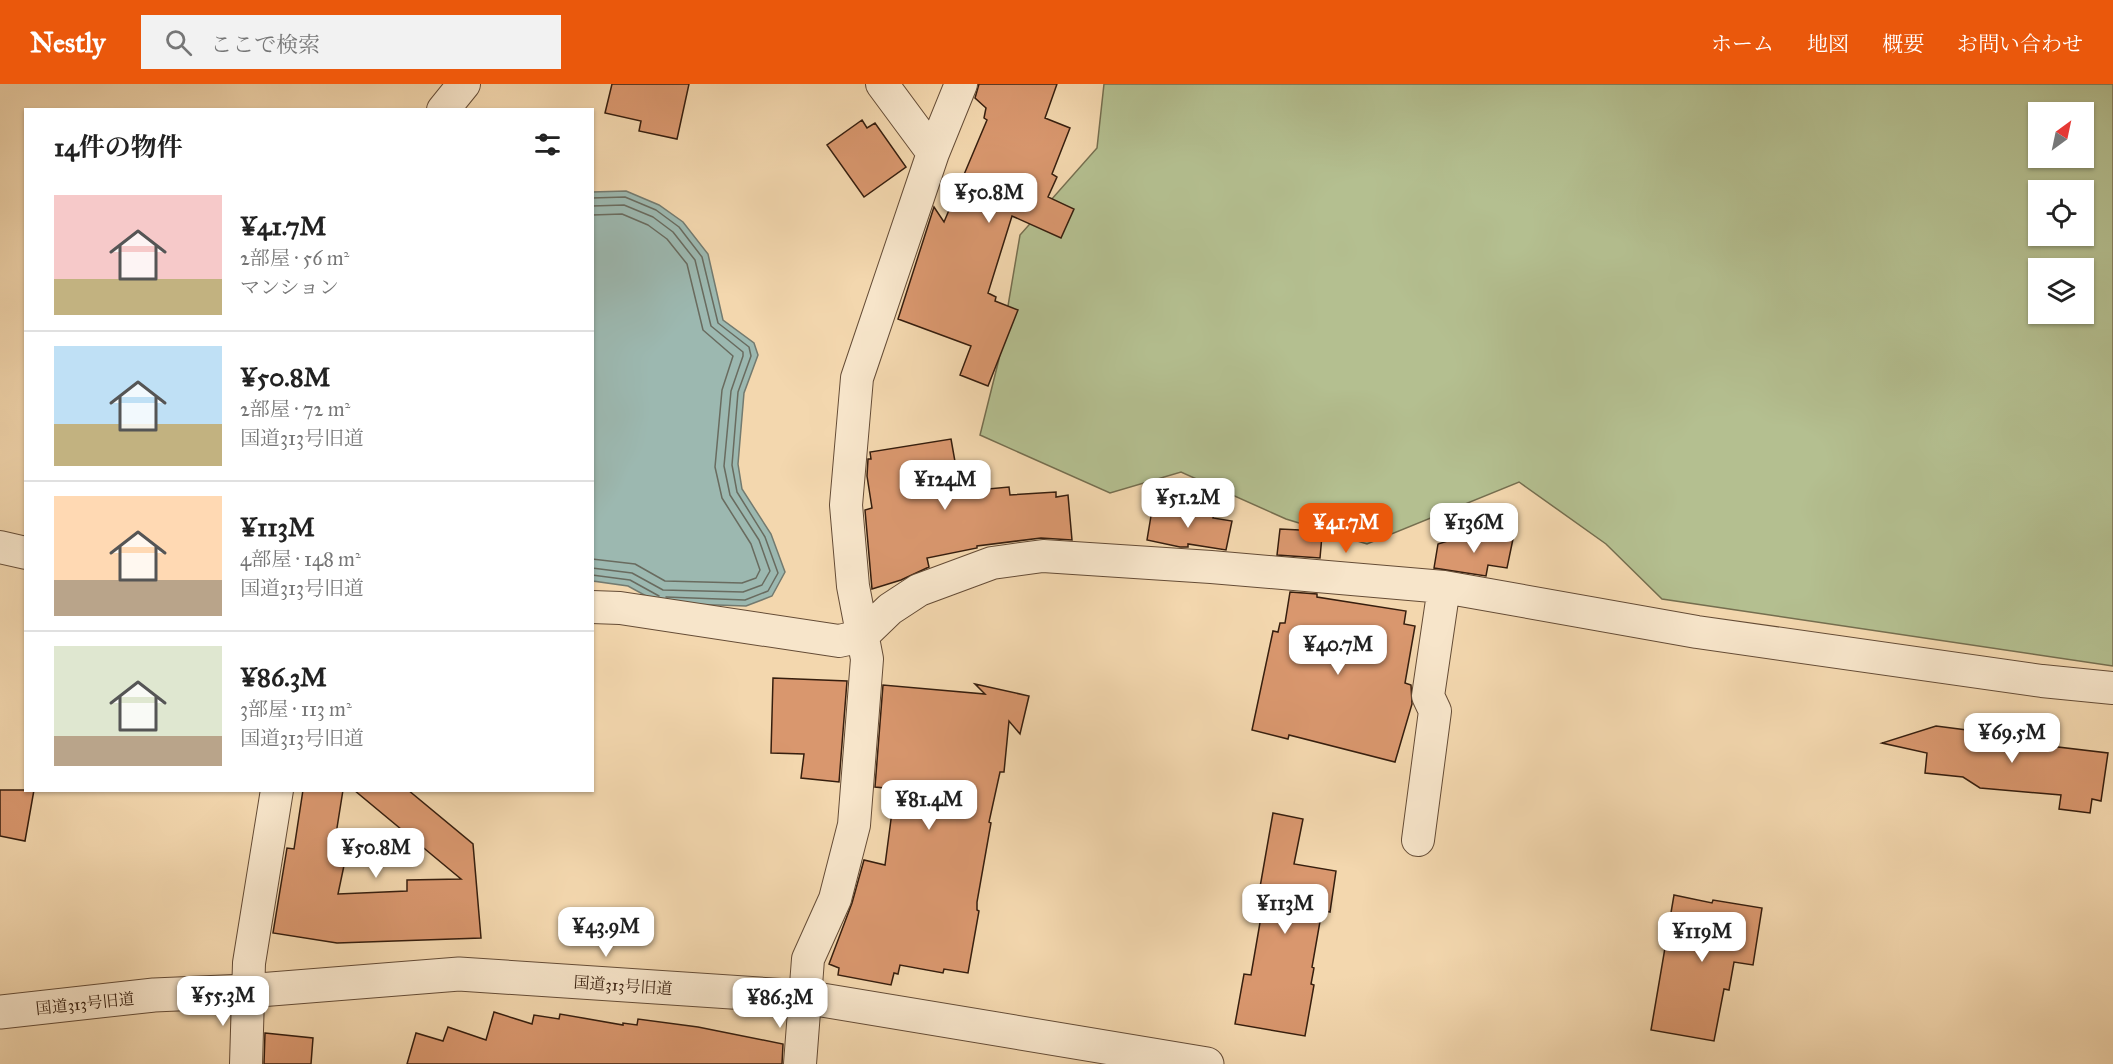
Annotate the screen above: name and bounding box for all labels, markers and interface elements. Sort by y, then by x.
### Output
search box [141,15,561,69]
text: Nestly [30,25,105,60]
icon: search [162,26,195,59]
text: ここで検索 [210,31,320,58]
text: ホーム [1711,31,1774,57]
text: 地図 [1807,31,1849,57]
text: 概要 [1882,31,1924,57]
text: お問い合わせ [1957,31,2083,57]
north arrow [2028,102,2094,168]
map controls [2028,102,2094,324]
icon: filters [531,128,564,161]
text: 14件の物件 [54,131,183,163]
pin: ¥50.8M [940,173,1038,224]
text: ¥50.8M [954,180,1024,204]
button: locate [2028,180,2094,246]
text: ¥41.7M [240,210,326,242]
icon: home [102,219,174,291]
text: 2部屋 · 56 m² [240,246,349,270]
button: layers [2028,258,2094,324]
text: マンション [240,275,339,299]
text: ¥50.8M [240,361,330,393]
icon: home [102,370,174,442]
text: 2部屋 · 72 m² [240,397,350,421]
text: 国道313号旧道 [240,426,364,450]
pin: ¥124M [903,460,987,511]
text: ¥124M [914,467,976,491]
pin: ¥51.2M [1139,478,1237,529]
text: ¥51.2M [1156,485,1220,509]
pin: ¥41.7M [1297,503,1395,554]
pin: ¥136M [1432,503,1516,554]
text: ¥41.7M [1313,510,1379,534]
text: ¥136M [1444,510,1504,534]
text: ¥113M [240,511,315,543]
icon: home [102,520,174,592]
text: 4部屋 · 148 m² [240,547,361,571]
text: 国道313号旧道 [240,576,364,600]
pin: ¥40.7M [1289,625,1387,676]
text: ¥40.7M [1303,632,1373,656]
text: ¥86.3M [240,661,327,693]
icon: home [102,670,174,742]
text: 3部屋 · 113 m² [240,697,352,721]
pin: ¥69.5M [1963,713,2061,764]
text: ¥69.5M [1978,720,2046,744]
text: 国道313号旧道 [240,726,364,750]
pin: ¥81.4M [880,780,978,831]
text: ¥81.4M [895,787,963,811]
pin: ¥50.8M [327,828,425,879]
text: ¥50.8M [341,835,411,859]
pin: ¥113M [1243,884,1327,935]
text: ¥113M [1256,891,1314,915]
pin: ¥43.9M [557,907,655,958]
pin: ¥119M [1660,912,1744,963]
text: ¥43.9M [572,914,640,938]
text: ¥119M [1672,919,1732,943]
street label: 国道313号旧道 [573,973,673,998]
pin: ¥55.3M [174,976,272,1027]
pin: ¥86.3M [731,978,829,1029]
text: ¥55.3M [191,983,255,1007]
text: ¥86.3M [747,985,813,1009]
street label: 国道313号旧道 [35,989,135,1018]

